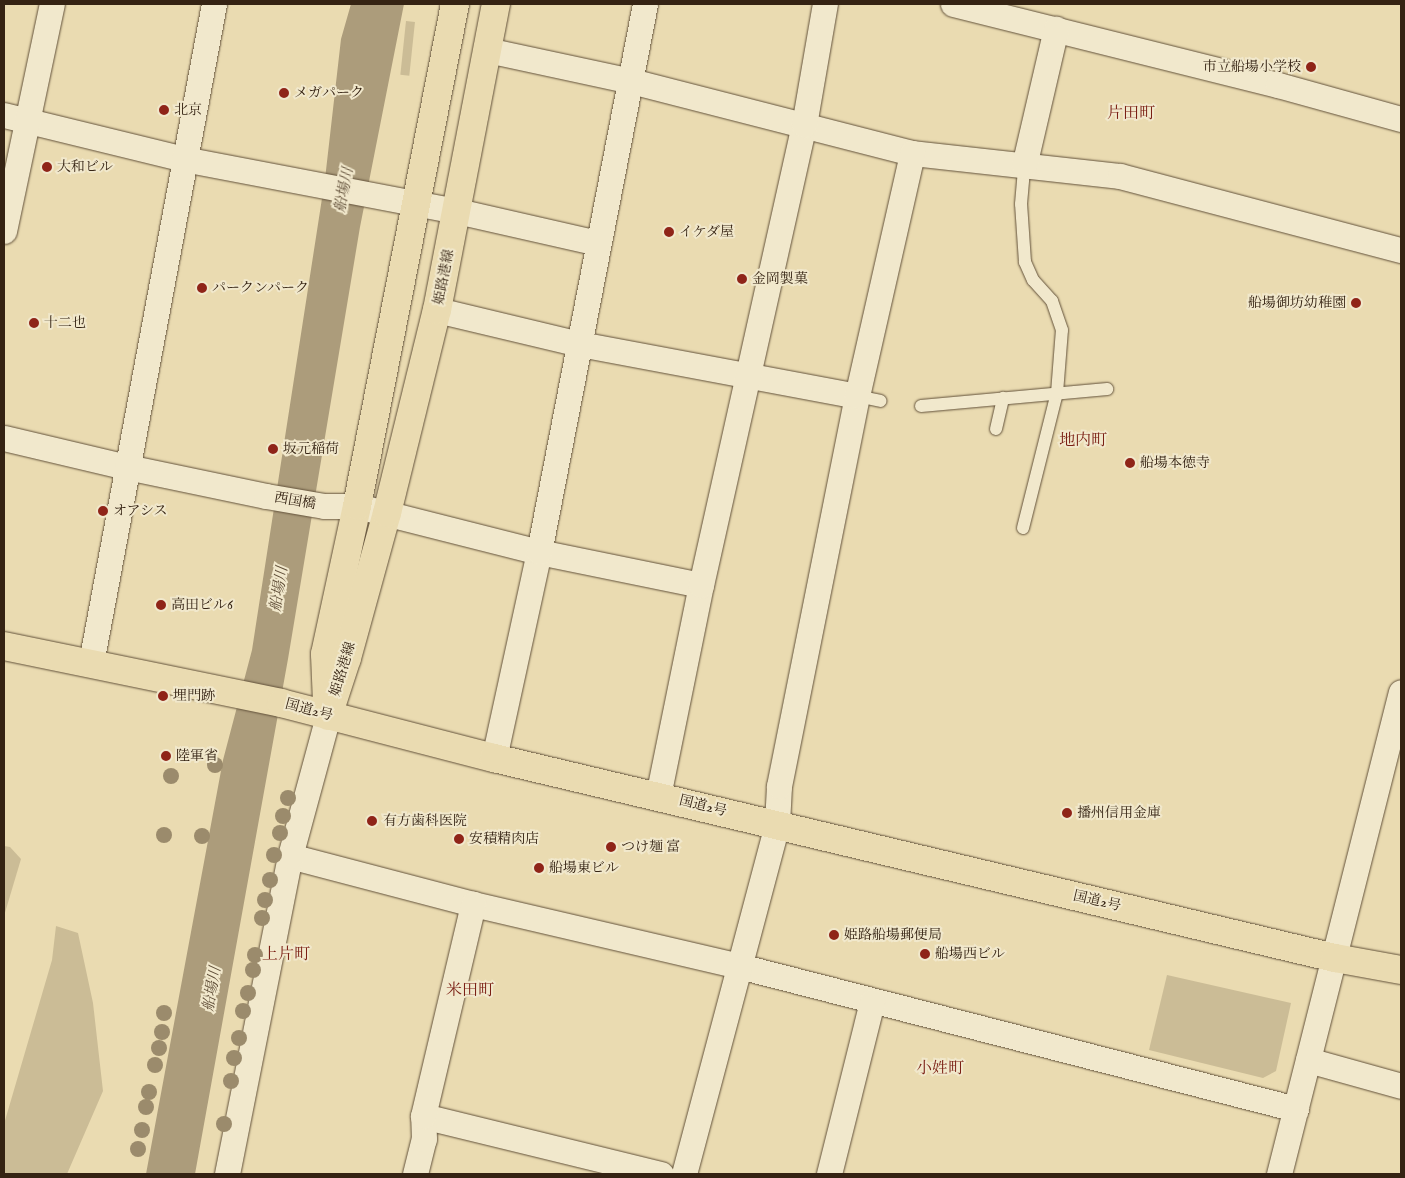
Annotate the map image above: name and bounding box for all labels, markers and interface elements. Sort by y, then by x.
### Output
place label: 市立船場小学校 [1203,59,1301,75]
marker: 市立船場小学校 [1305,61,1317,73]
place label: メガパーク [294,85,364,101]
marker: メガパーク [278,87,290,99]
place label: 北京 [174,102,202,118]
marker: 北京 [158,104,170,116]
district label: 片田町 [1107,104,1155,124]
place label: 大和ビル [57,159,113,175]
marker: 大和ビル [41,161,53,173]
water label: 船場川 [331,166,357,214]
place label: イケダ屋 [679,224,735,240]
marker: イケダ屋 [663,226,675,238]
street label: 姫路港線 [430,248,458,306]
place label: 金岡製菓 [752,271,808,287]
marker: 金岡製菓 [736,273,748,285]
place label: パークンパーク [212,280,310,296]
marker: パークンパーク [196,282,208,294]
place label: 船場御坊幼稚園 [1248,295,1346,311]
marker: 船場御坊幼稚園 [1350,297,1362,309]
place label: 十二也 [44,315,86,331]
marker: 十二也 [28,317,40,329]
district label: 地内町 [1059,431,1107,451]
place label: 坂元稲荷 [283,441,339,457]
marker: 坂元稲荷 [267,443,279,455]
place label: 船場本徳寺 [1140,455,1210,471]
marker: 船場本徳寺 [1124,457,1136,469]
street label: 西国橋 [273,489,317,513]
place label: オアシス [113,503,169,519]
marker: オアシス [97,505,109,517]
water label: 船場川 [267,565,291,613]
place label: 高田ビル6 [171,597,233,613]
marker: 高田ビル6 [155,599,167,611]
street label: 姫路港線 [327,640,359,698]
place label: 埋門跡 [173,688,215,704]
marker: 埋門跡 [157,690,169,702]
street label: 国道2号 [283,696,335,724]
place label: 陸軍省 [176,748,218,764]
marker: 陸軍省 [160,750,172,762]
street label: 国道2号 [677,792,729,820]
place label: 播州信用金庫 [1077,805,1161,821]
marker: 播州信用金庫 [1061,807,1073,819]
place label: 有方歯科医院 [383,813,467,829]
marker: 有方歯科医院 [365,814,379,828]
place label: 安積精肉店 [469,831,539,847]
marker: 安積精肉店 [453,833,465,845]
place label: つけ麺 富 [621,839,680,855]
marker: つけ麺 富 [605,841,617,853]
place label: 船場東ビル [549,860,619,876]
marker: 船場東ビル [533,862,545,874]
street label: 国道2号 [1071,887,1123,915]
place label: 姫路船場郵便局 [844,927,942,943]
marker: 姫路船場郵便局 [828,929,840,941]
district label: 上片町 [262,945,310,965]
place label: 船場西ビル [935,946,1005,962]
marker: 船場西ビル [919,948,931,960]
water label: 船場川 [199,965,225,1013]
district label: 米田町 [446,981,494,1001]
district label: 小姓町 [916,1059,964,1079]

